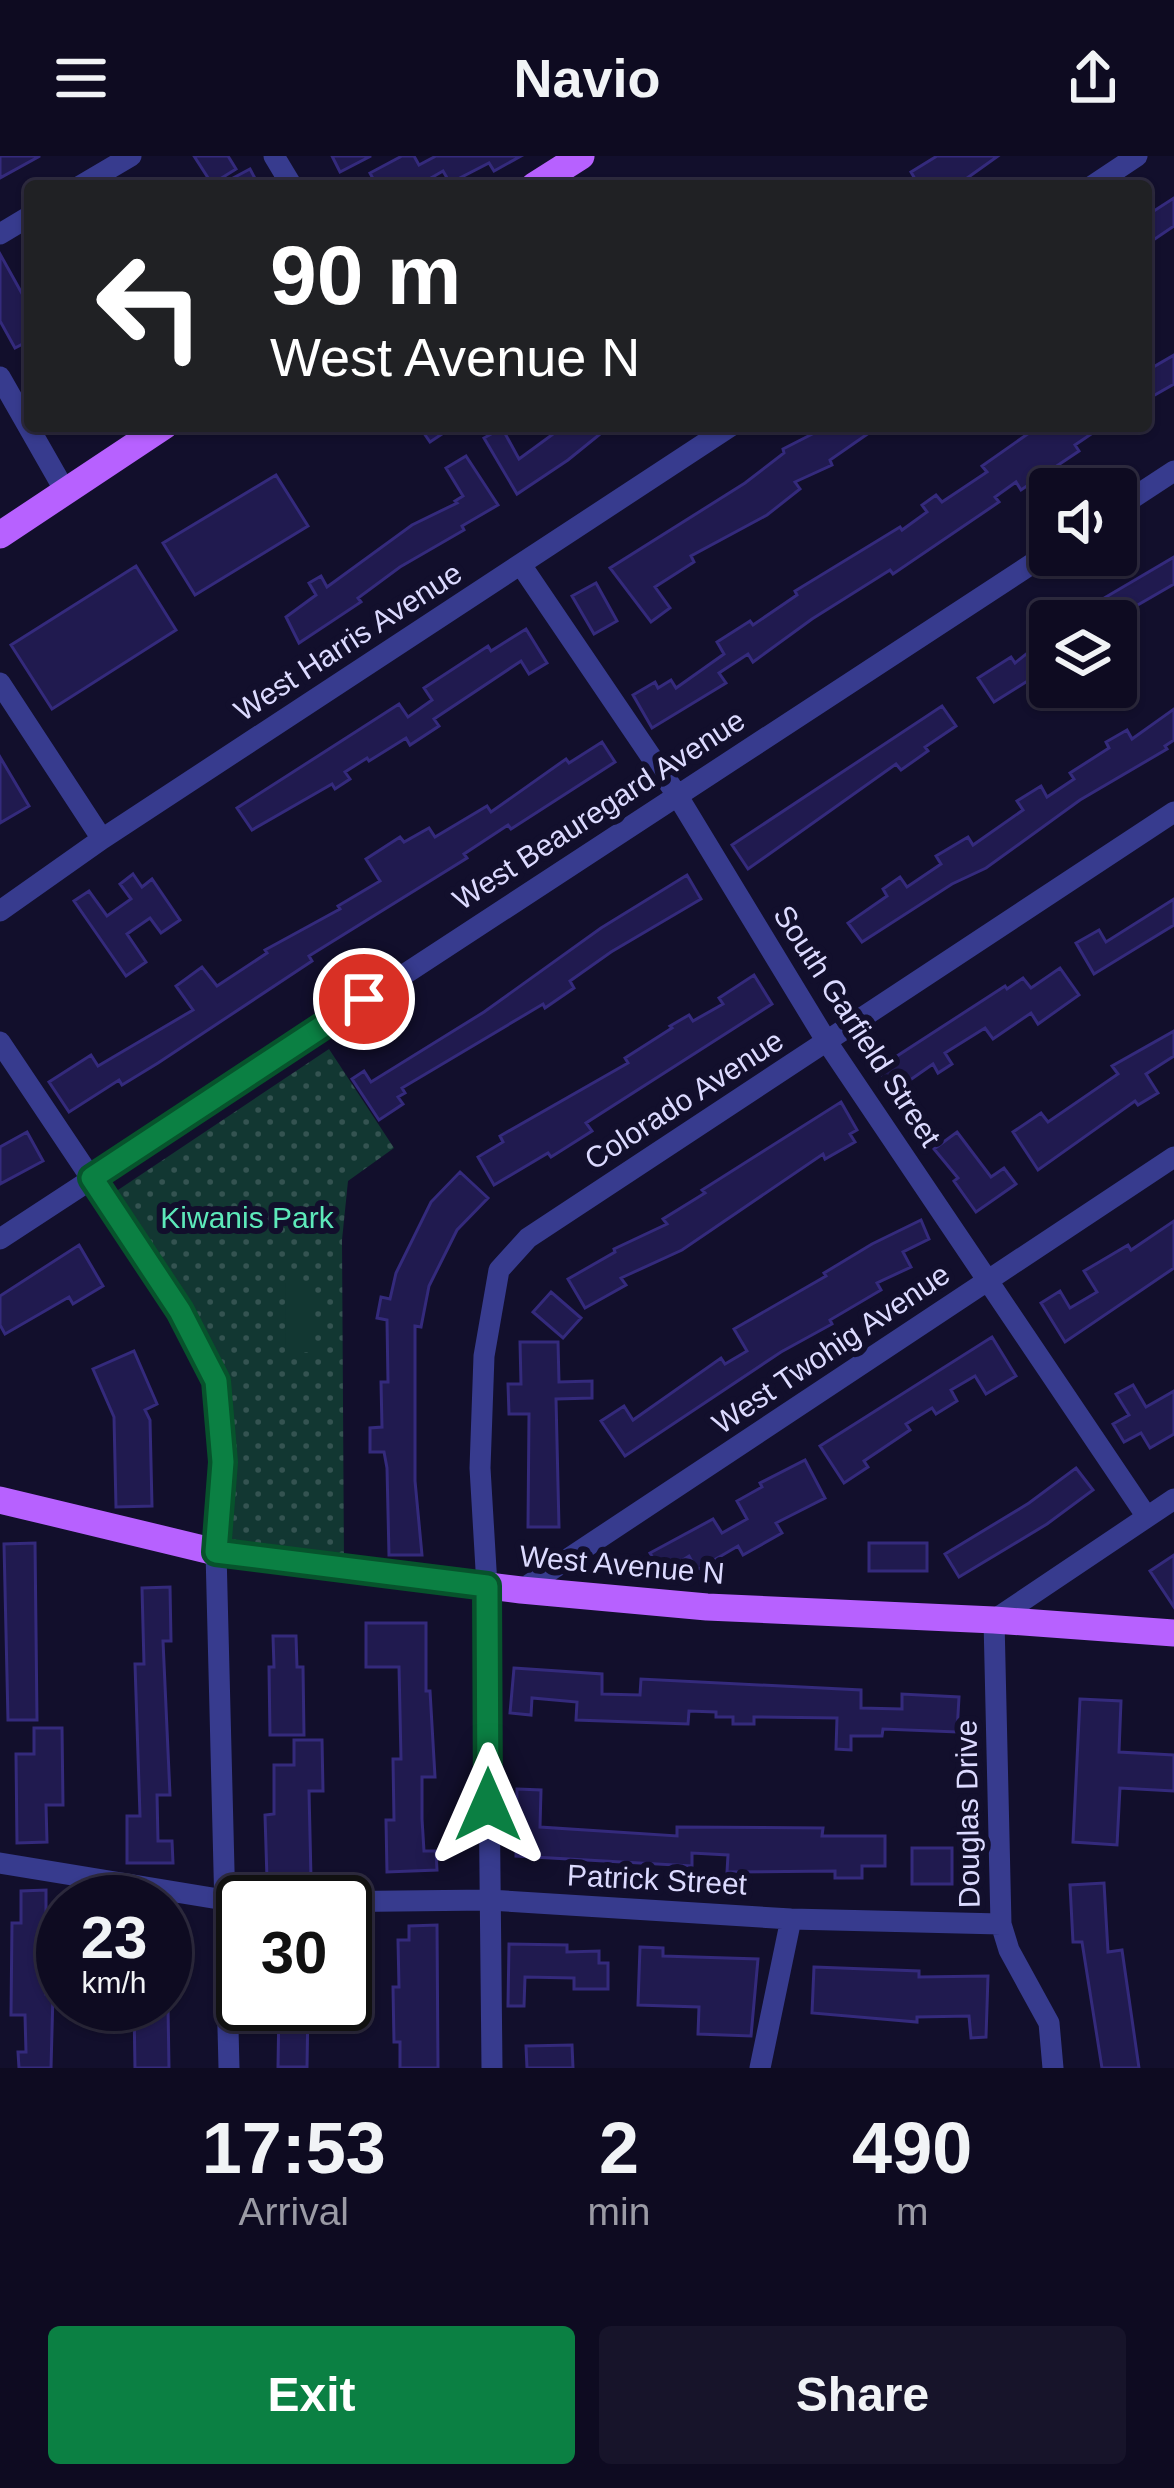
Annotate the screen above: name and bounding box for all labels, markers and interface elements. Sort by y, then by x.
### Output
icon: menu [48,45,114,111]
icon: share [1060,45,1126,111]
text: Navio [513,48,661,108]
icon: left [72,228,228,384]
text: 90 m [270,228,461,322]
text: West Avenue N [270,327,640,387]
map controls [1029,468,1137,708]
button: sound [1029,468,1137,576]
street label: West Harris Avenue [228,556,467,727]
button: layers [1029,600,1137,708]
street label: West Beauregard Avenue [447,703,751,916]
street label: South Garfield Street [767,899,948,1153]
pin [313,948,415,1050]
icon: arrive [331,966,397,1032]
street label: Colorado Avenue [578,1023,789,1176]
park label: Kiwanis Park [160,1201,335,1234]
street label: West Twohig Avenue [706,1257,955,1440]
street label: West Avenue N [518,1539,726,1590]
street label: Douglas Drive [949,1720,986,1908]
position arrow [425,1742,551,1868]
street label: Patrick Street [566,1858,748,1901]
speed limit sign: 30 [216,1875,372,2031]
text: 23 [81,1904,147,1971]
text: km/h [81,1966,147,1999]
text: 17:53 [202,2108,386,2188]
text: 2 [599,2108,639,2188]
text: 490 [852,2108,972,2188]
text: Arrival [239,2190,349,2233]
text: min [588,2190,650,2233]
text: m [896,2190,928,2233]
button: Exit [48,2326,575,2464]
button: Share [599,2326,1126,2464]

